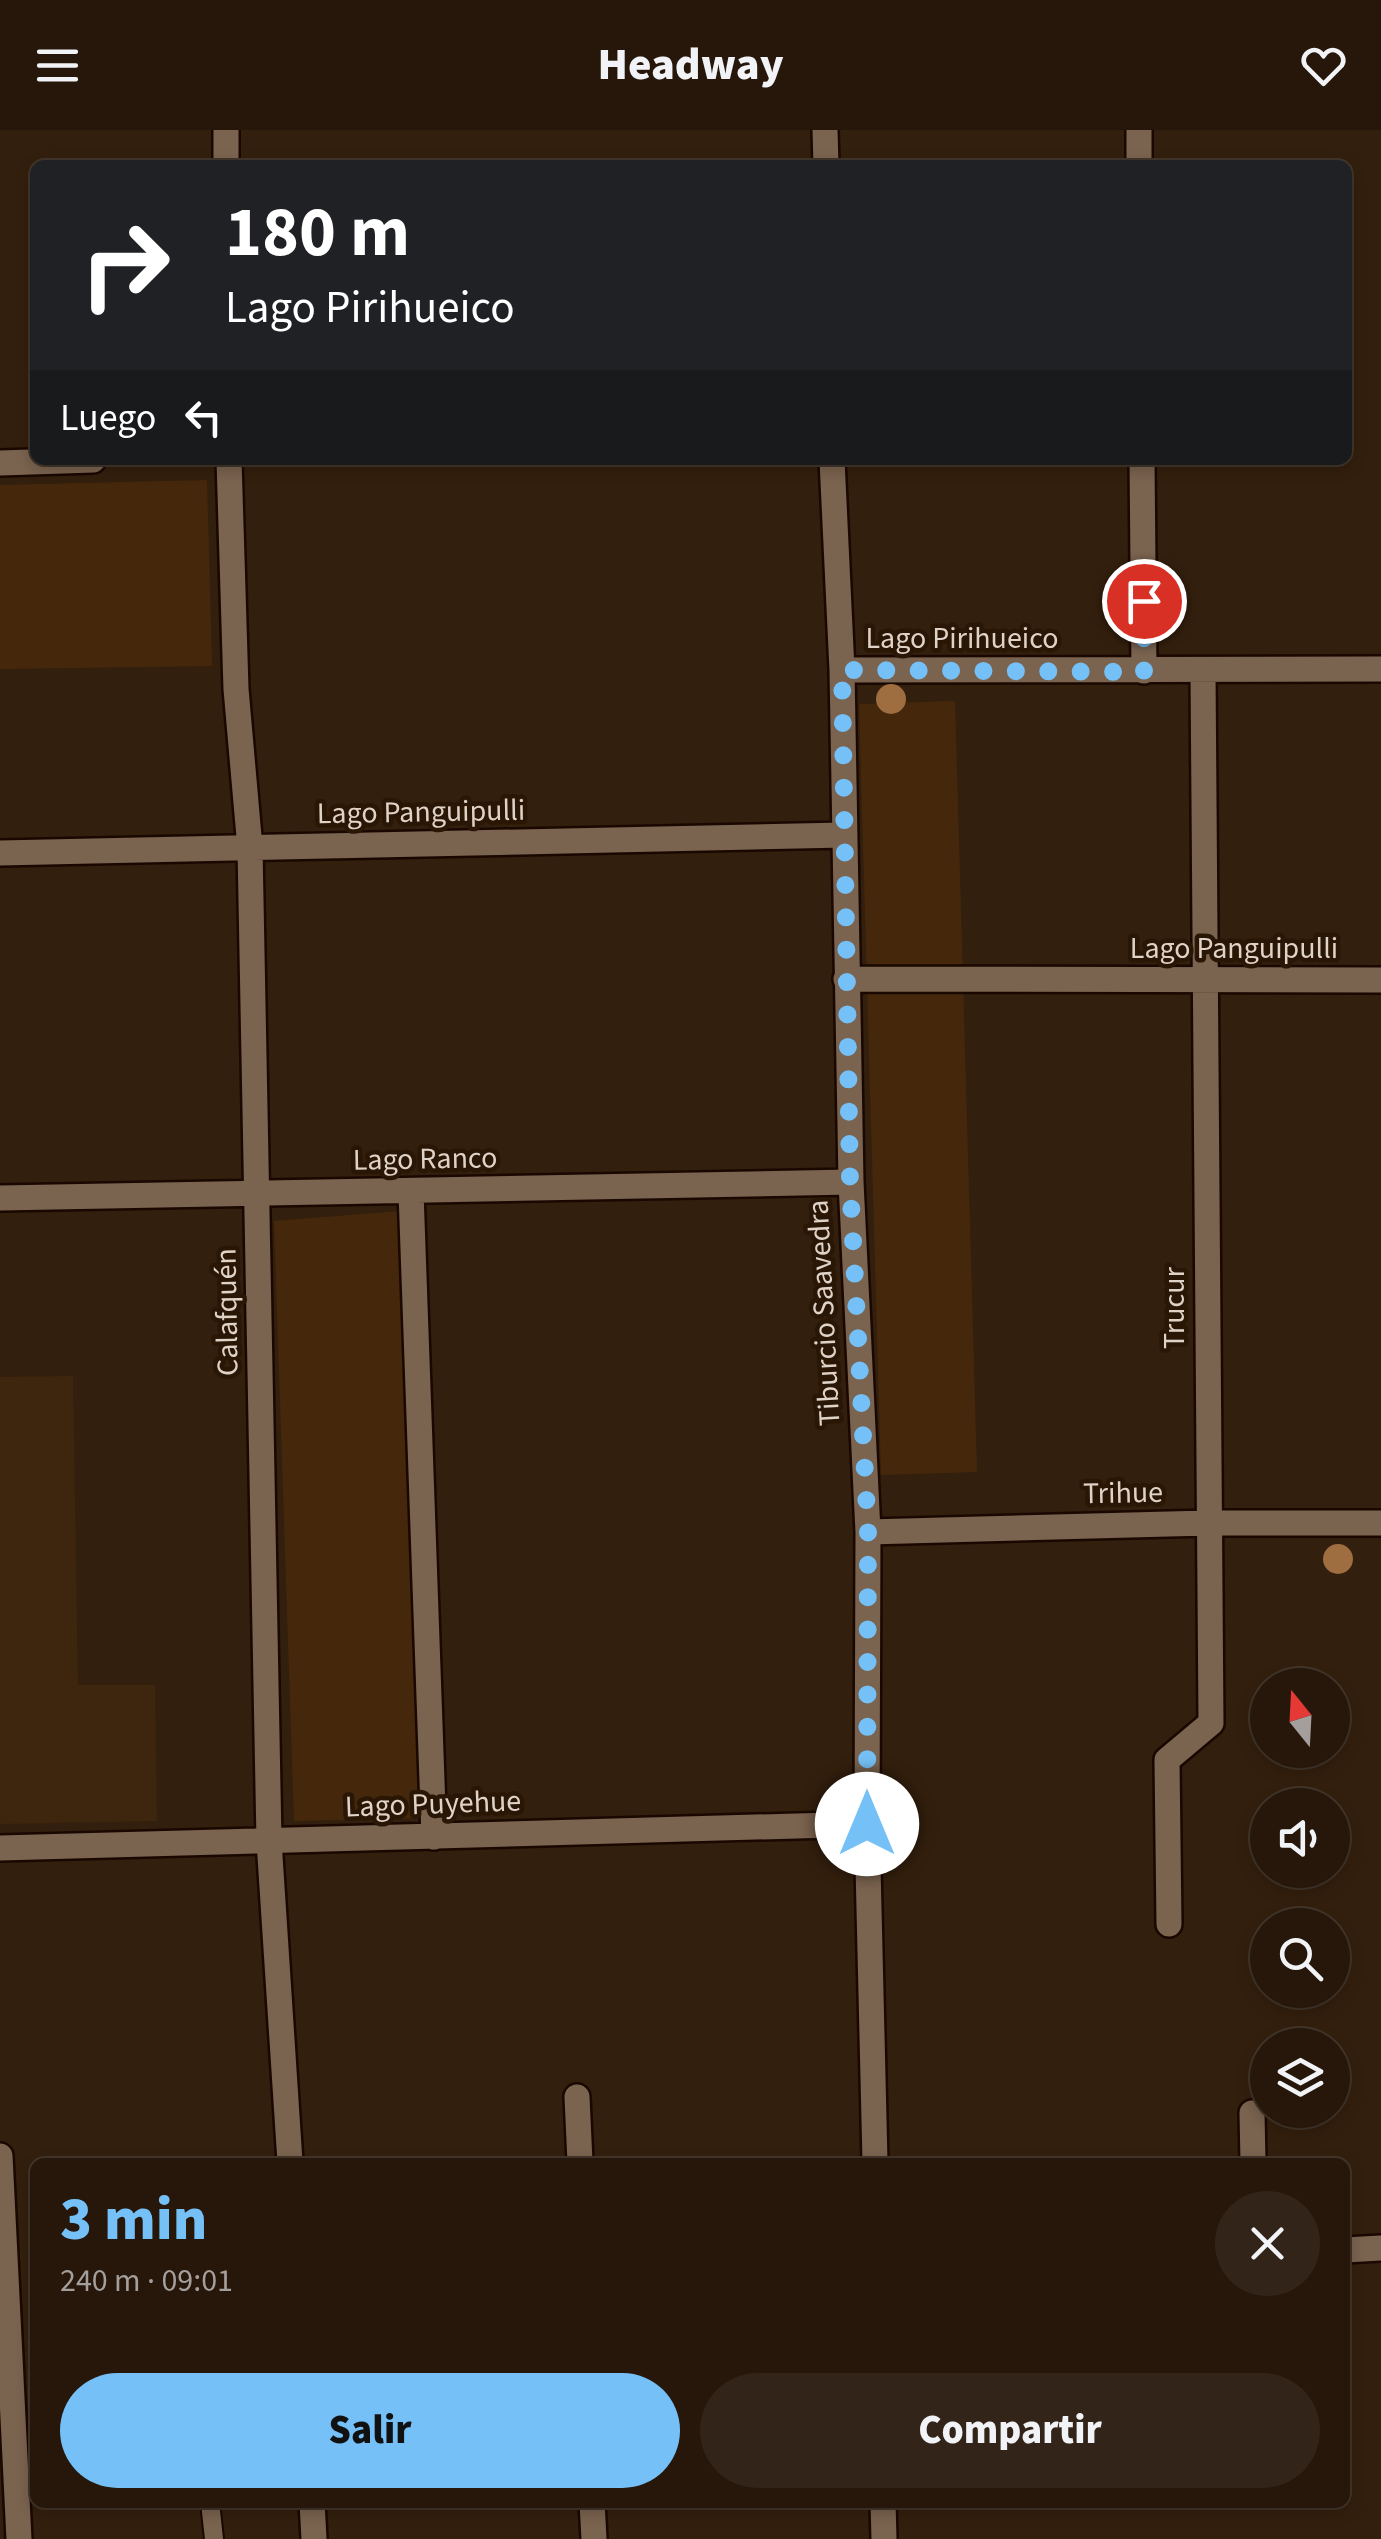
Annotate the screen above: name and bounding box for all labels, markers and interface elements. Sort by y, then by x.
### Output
text: Headway [597,33,784,97]
icon: menu [30,38,85,93]
icon: heart [1296,38,1351,93]
text: 180 m [225,183,410,283]
icon: right [60,200,190,330]
text: Lago Pirihueico [225,276,515,340]
icon: left [176,390,231,445]
text: Luego [60,391,156,445]
pin [1102,559,1187,644]
icon: arrive [1117,574,1172,629]
street label: Lago Pirihueico [865,617,1059,660]
street label: Lago Panguipulli [316,789,526,835]
street label: Lago Panguipulli [1130,927,1338,970]
street label: Lago Ranco [352,1136,498,1182]
street label: Tiburcio Saavedra [797,1199,851,1427]
street label: Calafquén [204,1248,250,1376]
street label: Trucur [1153,1267,1196,1349]
street label: Trihue [1083,1471,1163,1515]
north arrow [1250,1668,1350,1768]
map controls [1250,1668,1350,2128]
position arrow [815,1772,919,1876]
street label: Lago Puyehue [344,1779,522,1829]
button: sound [1250,1788,1350,1888]
button: search [1250,1908,1350,2008]
button: layers [1250,2028,1350,2128]
text: 3 min [60,2178,207,2263]
button: close [1215,2191,1320,2296]
text: 240 m · 09:01 [60,2258,233,2304]
button: Salir [60,2373,680,2488]
button: Compartir [700,2373,1320,2488]

